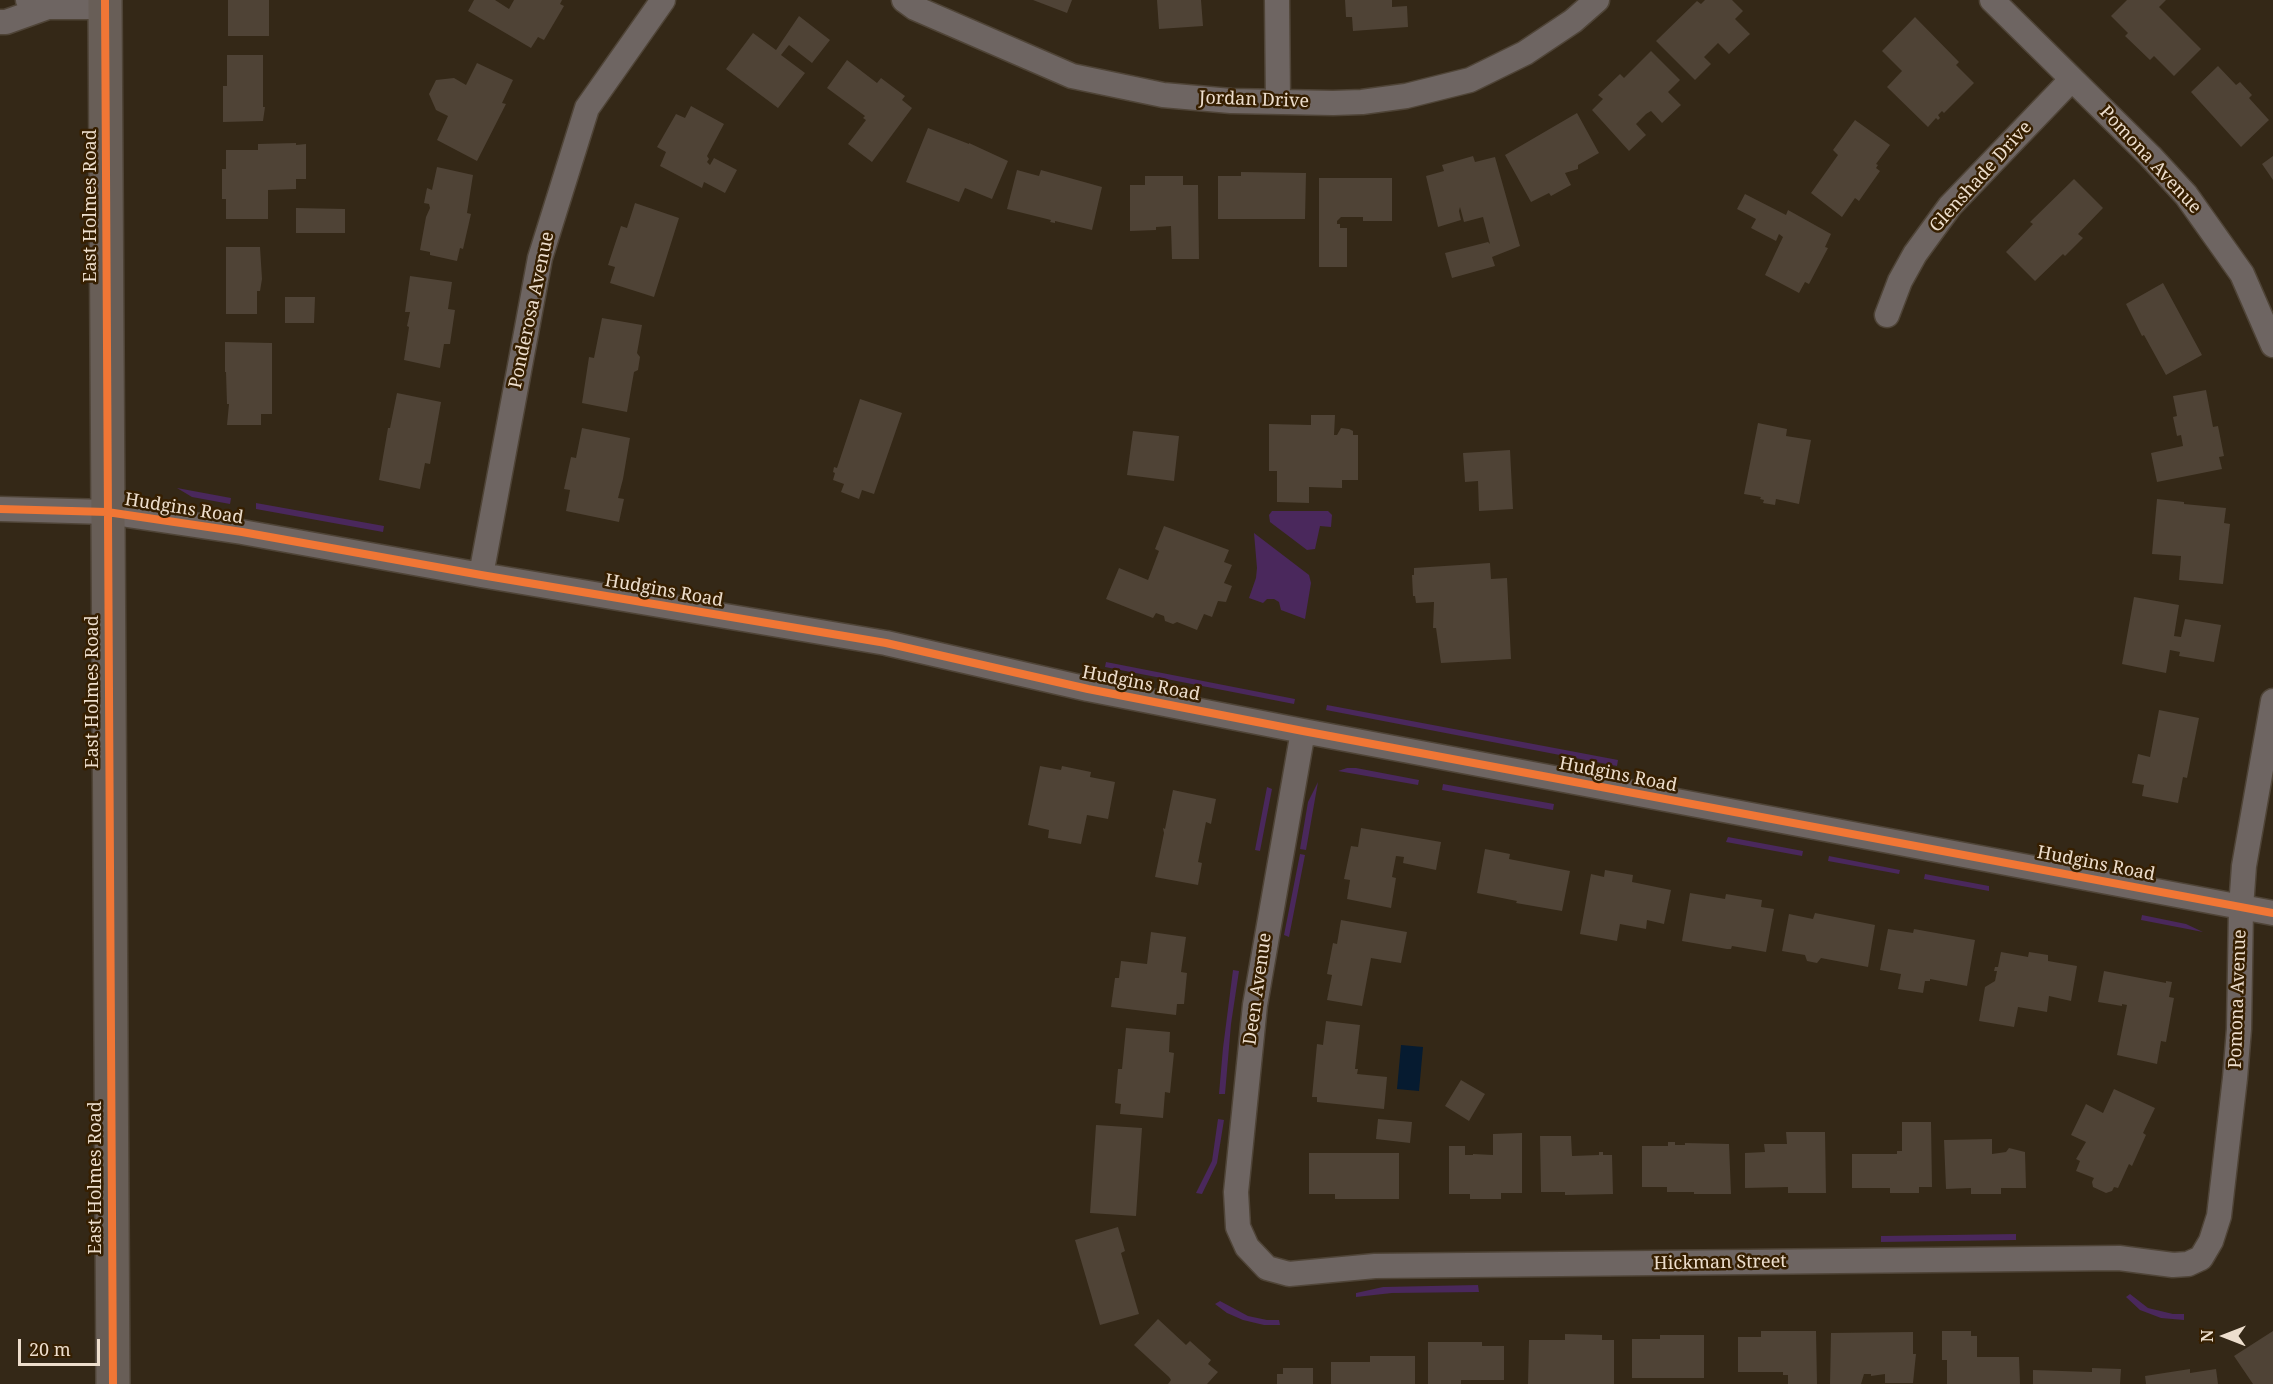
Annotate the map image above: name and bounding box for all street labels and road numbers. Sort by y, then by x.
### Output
street label: Jordan Drive [1199,87,1309,113]
street label: Pomona Avenue [2095,102,2205,218]
street label: Glenshade Drive [1925,117,2037,237]
street label: East Holmes Road [80,129,102,283]
street label: Ponderosa Avenue [505,230,559,390]
street label: Hudgins Road [123,489,245,529]
street label: Hudgins Road [603,570,725,612]
street label: East Holmes Road [82,615,104,769]
street label: Hudgins Road [1080,662,1202,706]
street label: Hudgins Road [1557,753,1679,797]
street label: Hudgins Road [2035,842,2157,886]
street label: Pomona Avenue [2225,929,2251,1069]
street label: Deen Avenue [1239,932,1277,1046]
street label: East Holmes Road [85,1101,107,1255]
street label: Hickman Street [1653,1251,1787,1275]

